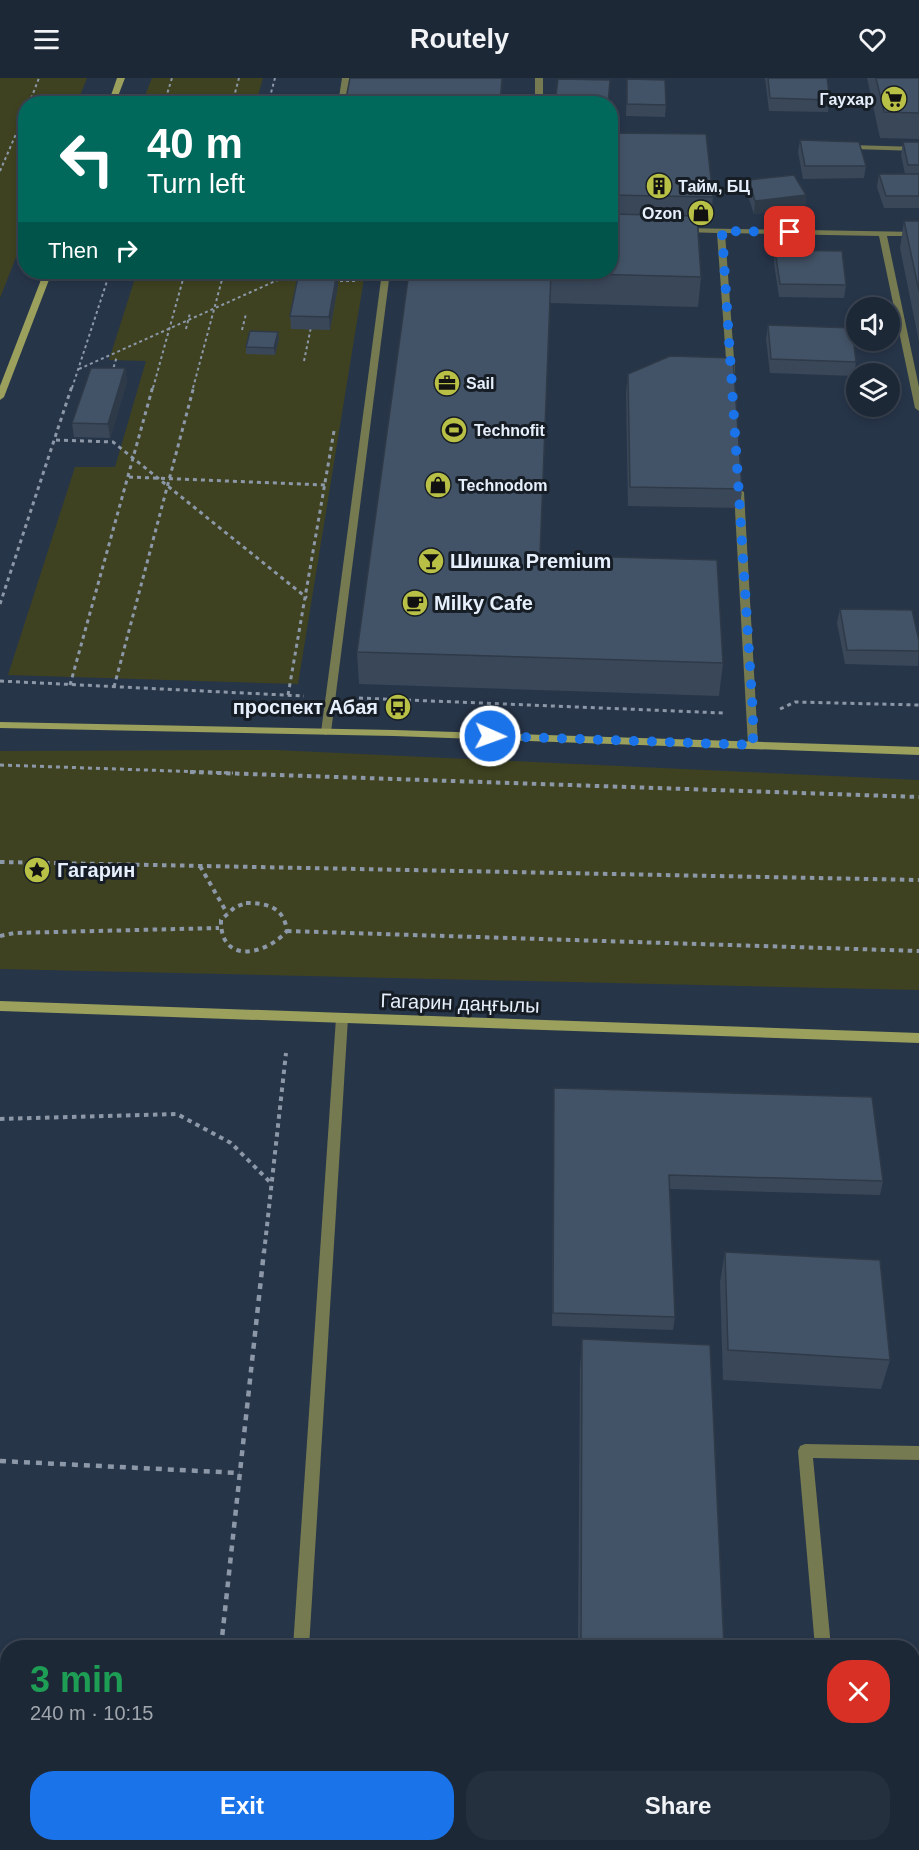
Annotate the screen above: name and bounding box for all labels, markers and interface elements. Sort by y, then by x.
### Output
icon: menu [30,23,63,56]
icon: heart [856,23,889,56]
text: Routely [410,24,509,54]
supermarket icon: Гаухар [879,84,909,114]
place label: Гаухар [820,91,874,108]
icon: left [48,120,126,198]
text: 40 m [147,120,243,167]
text: Turn left [147,169,245,199]
building icon: Тайм, БЦ [644,171,674,201]
place label: Тайм, БЦ [678,178,750,195]
shop icon: Ozon [686,198,716,228]
place label: Ozon [642,205,682,222]
pin [764,206,815,257]
icon: arrive [773,215,806,248]
icon: right [110,234,143,267]
text: Then [48,238,98,263]
map controls [846,297,900,417]
button: sound [846,297,900,351]
button: layers [846,363,900,417]
office icon: Sail [432,368,462,398]
place label: Sail [466,375,494,392]
sports icon: Technofit [439,415,469,445]
place label: Technofit [474,422,545,439]
shop icon: Technodom [423,470,453,500]
place label: Technodom [458,477,547,494]
bar icon: Шишка Premium [416,546,446,576]
place label: Шишка Premium [450,550,611,572]
cafe icon: Milky Cafe [400,588,430,618]
place label: Milky Cafe [434,592,533,614]
bus stop icon: проспект Абая [383,692,413,722]
place label: проспект Абая [233,696,378,718]
position arrow [458,704,522,768]
place icon: Гагарин [22,855,52,885]
place label: Гагарин [57,859,135,881]
street label: Гагарин даңғылы [380,989,540,1017]
text: 3 min [30,1659,124,1700]
button: close [827,1660,890,1723]
text: 240 m · 10:15 [30,1702,153,1724]
button: Exit [30,1771,454,1840]
button: Share [466,1771,890,1840]

